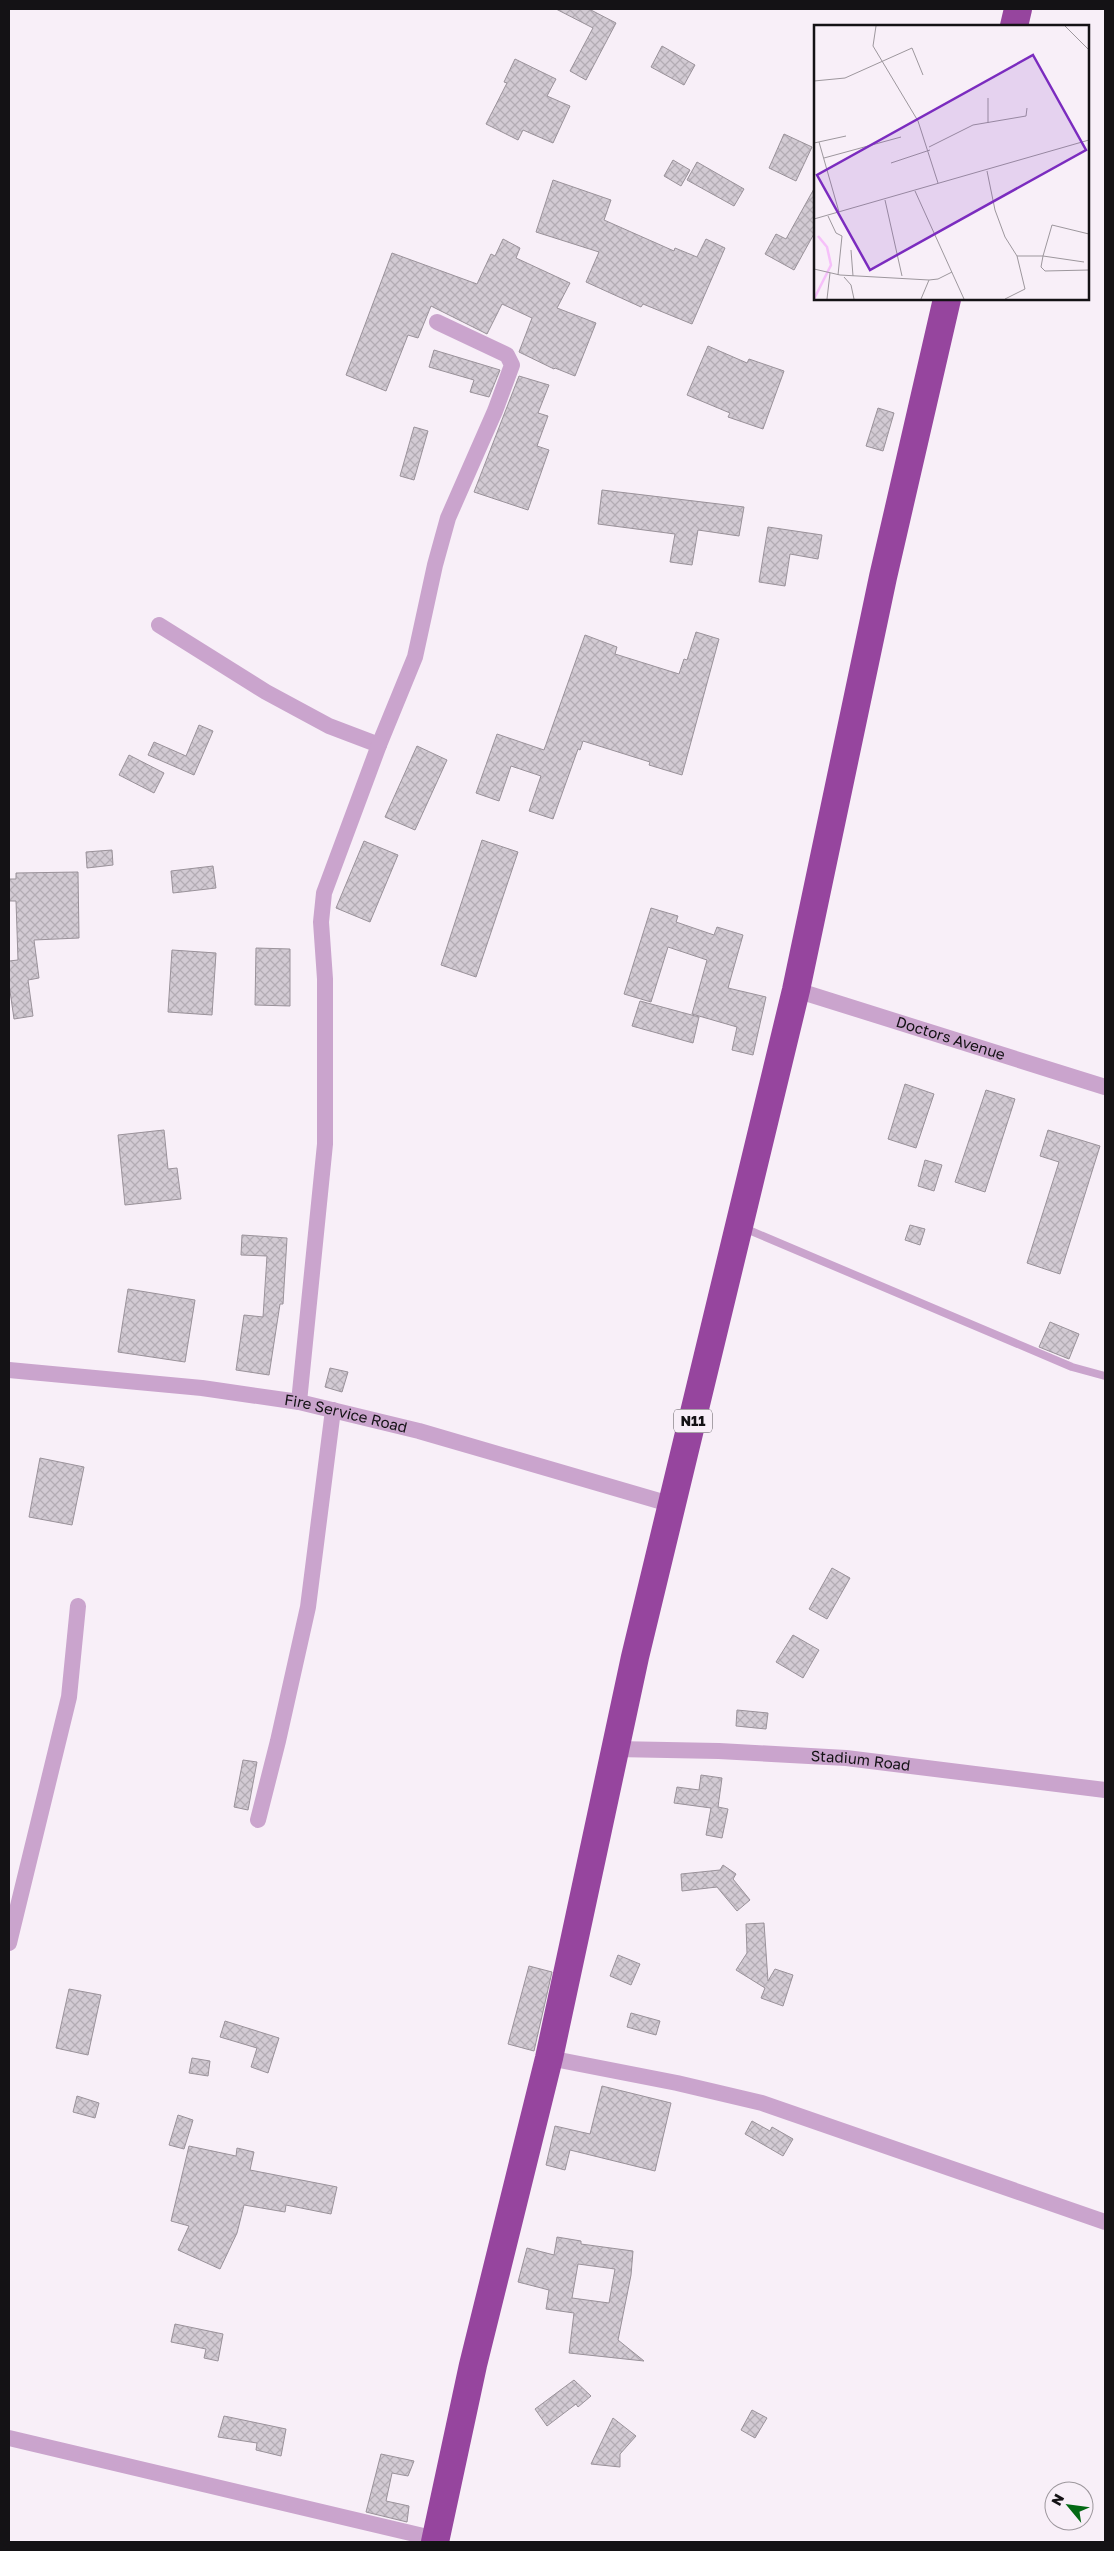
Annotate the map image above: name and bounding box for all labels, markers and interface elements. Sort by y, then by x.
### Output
inset map [814,25,1089,300]
street label: Doctors Avenue [894,1012,1008,1063]
street label: Fire Service Road [283,1390,409,1436]
road number: N11 [674,1410,712,1432]
street label: Stadium Road [810,1746,912,1774]
north arrow [1044,2481,1094,2531]
text: N [1047,2491,1067,2508]

